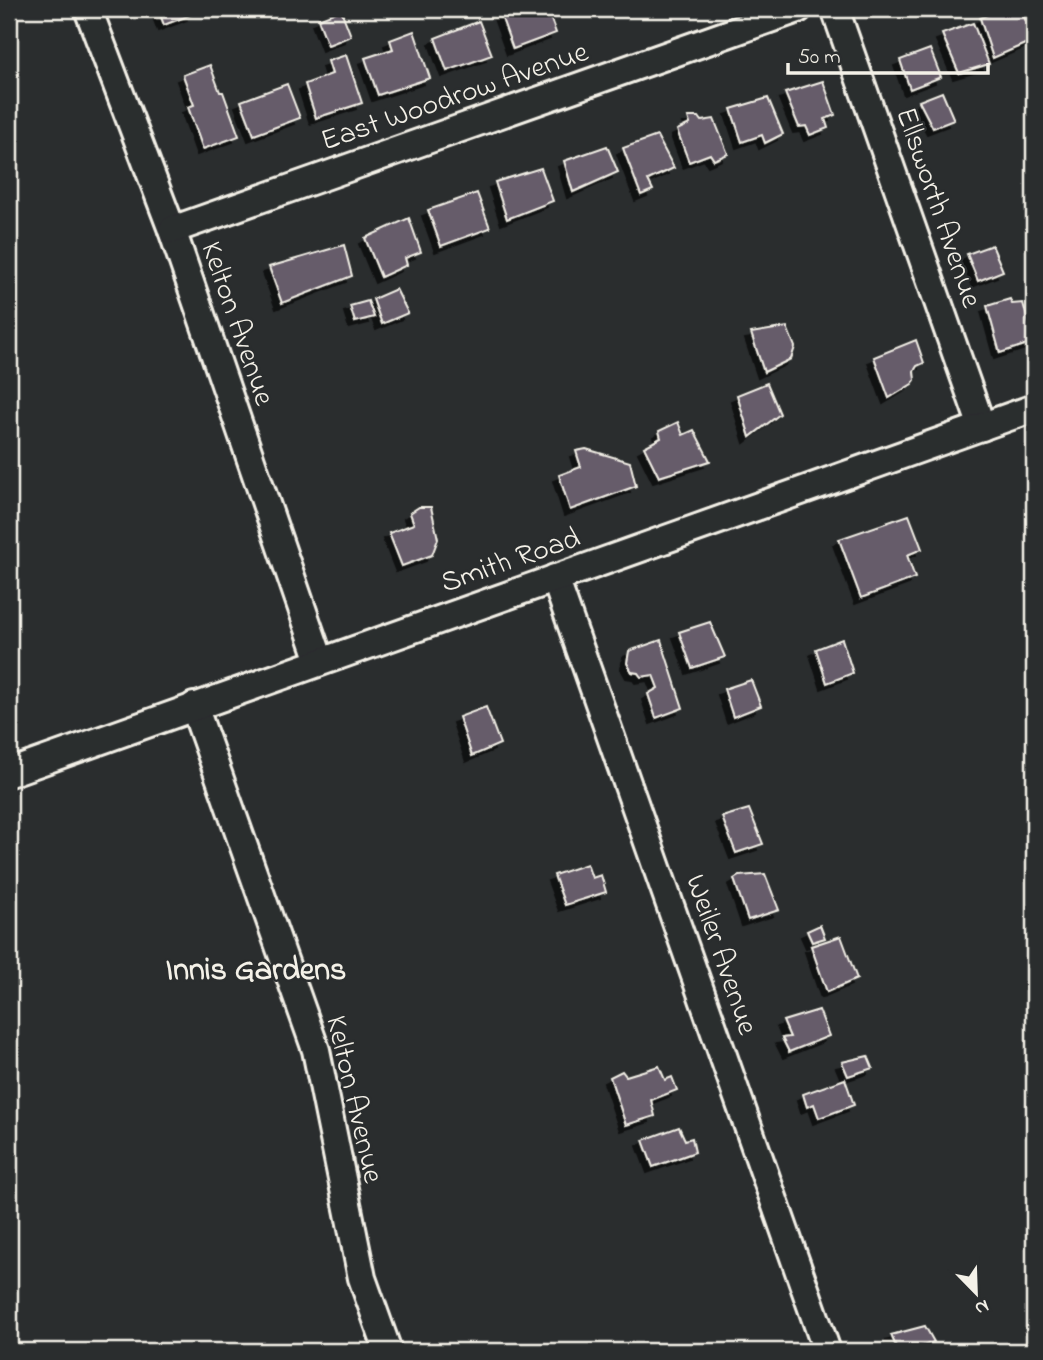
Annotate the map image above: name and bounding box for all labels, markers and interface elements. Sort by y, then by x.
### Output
street label: East Woodrow Avenue [315,31,595,164]
scale bar [788,32,987,76]
text: 50 m [798,43,841,73]
street label: Ellsworth Avenue [882,102,992,315]
street label: Kelton Avenue [188,236,285,412]
street label: Smith Road [435,517,587,606]
street label: Weiler Avenue [672,869,768,1042]
district label: Innis Gardens [166,948,346,995]
street label: Kelton Avenue [312,1012,394,1188]
north arrow [942,1258,1012,1328]
text: N [970,1291,993,1321]

